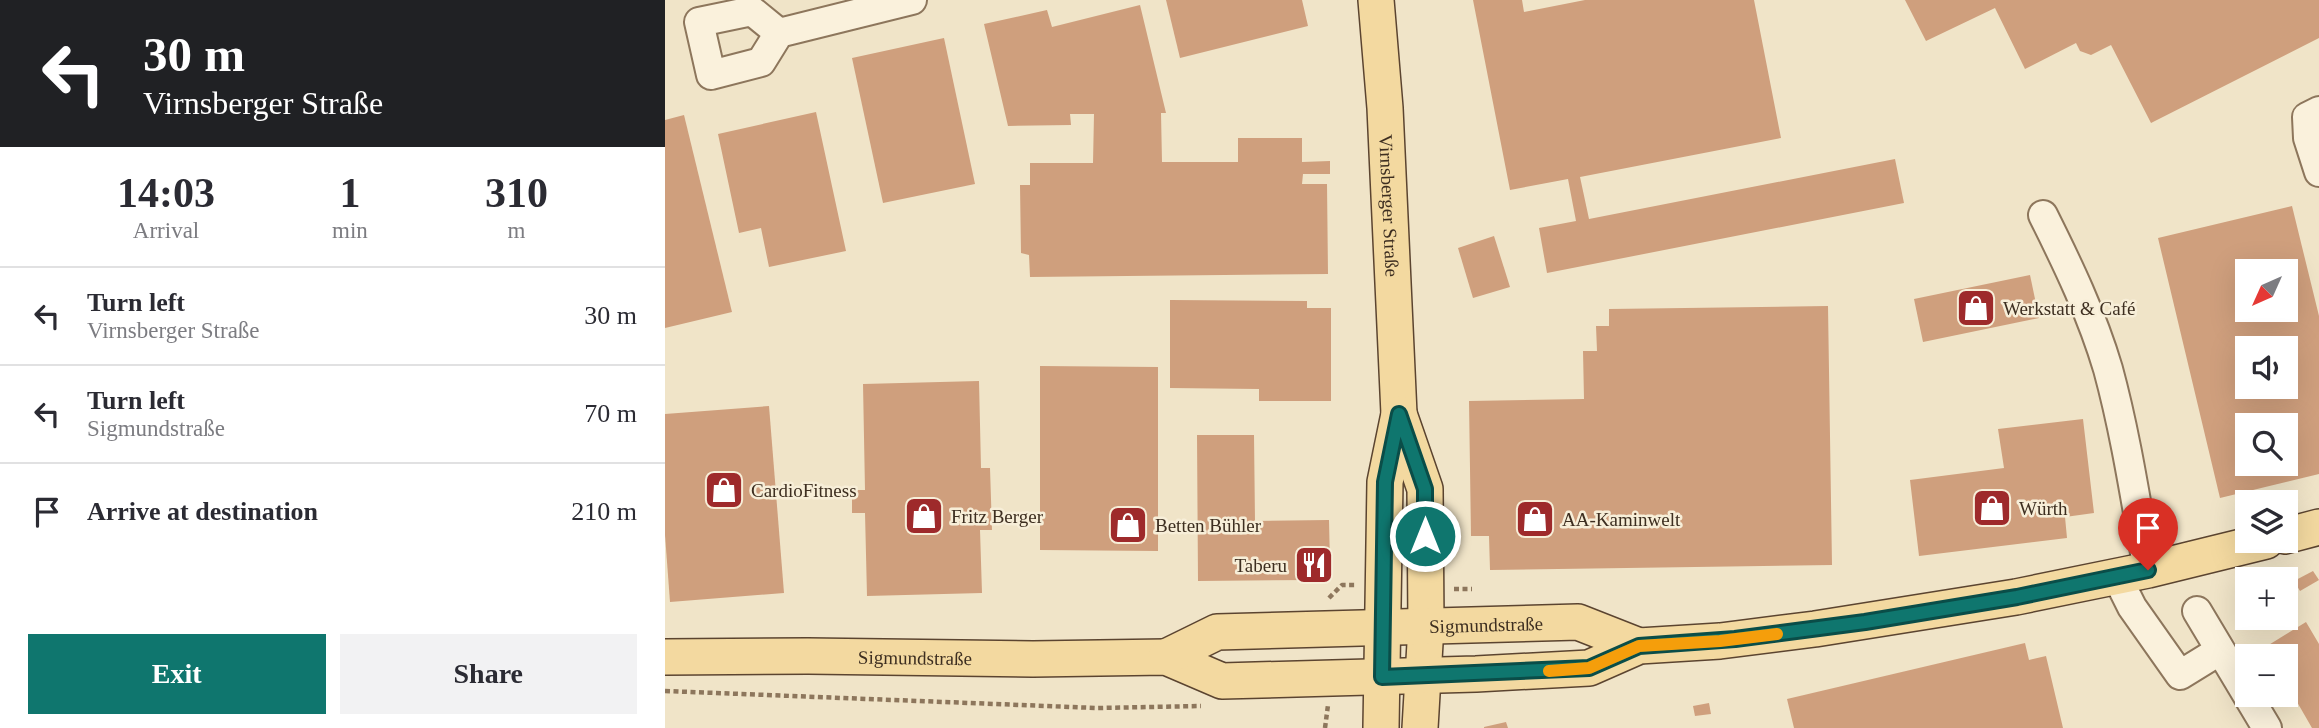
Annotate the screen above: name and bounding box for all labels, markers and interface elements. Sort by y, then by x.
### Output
text: 30 m [143,27,245,82]
icon: left [28,28,119,119]
text: Virnsberger Straße [143,85,383,121]
street label: Virnsberger Straße [1376,134,1403,277]
text: 14:03 [117,170,215,216]
text: 1 [339,170,360,216]
text: 310 [485,170,548,216]
text: Arrival [133,218,199,243]
text: min [332,218,368,243]
text: m [507,218,525,243]
north arrow [2235,259,2298,322]
map controls [2235,259,2298,707]
shop icon: Werkstatt & Café [1955,287,1997,329]
text: Turn left [87,288,185,317]
icon: left [28,297,66,335]
place label: Werkstatt & Café [2003,298,2135,319]
text: 30 m [584,301,637,330]
text: Virnsberger Straße [87,318,260,343]
button: sound [2235,336,2298,399]
text: Turn left [87,386,185,415]
icon: left [28,395,66,433]
text: 70 m [584,399,637,428]
button: search [2235,413,2298,476]
text: Sigmundstraße [87,416,225,441]
shop icon: CardioFitness [703,469,745,511]
place label: CardioFitness [751,480,857,501]
shop icon: Würth [1971,487,2013,529]
button: layers [2235,490,2298,553]
icon: arrive [28,493,66,531]
shop icon: Fritz Berger [903,495,945,537]
text: Arrive at destination [87,497,318,526]
text: 210 m [571,497,637,526]
shop icon: AA-Kaminwelt [1514,498,1556,540]
place label: Würth [2019,498,2068,519]
pin [2118,498,2178,570]
position arrow [1388,499,1462,573]
shop icon: Betten Bühler [1107,504,1149,546]
place label: Fritz Berger [951,506,1044,527]
place label: AA-Kaminwelt [1562,509,1681,530]
icon: arrive [2129,509,2167,547]
place label: Betten Bühler [1155,515,1262,536]
restaurant icon: Taberu [1293,544,1335,586]
place label: Taberu [1235,555,1287,576]
button: + [2235,567,2298,630]
street label: Sigmundstraße [1429,612,1543,637]
button: Exit [28,634,326,714]
button: Share [340,634,637,714]
button: − [2235,644,2298,707]
street label: Sigmundstraße [858,646,972,669]

